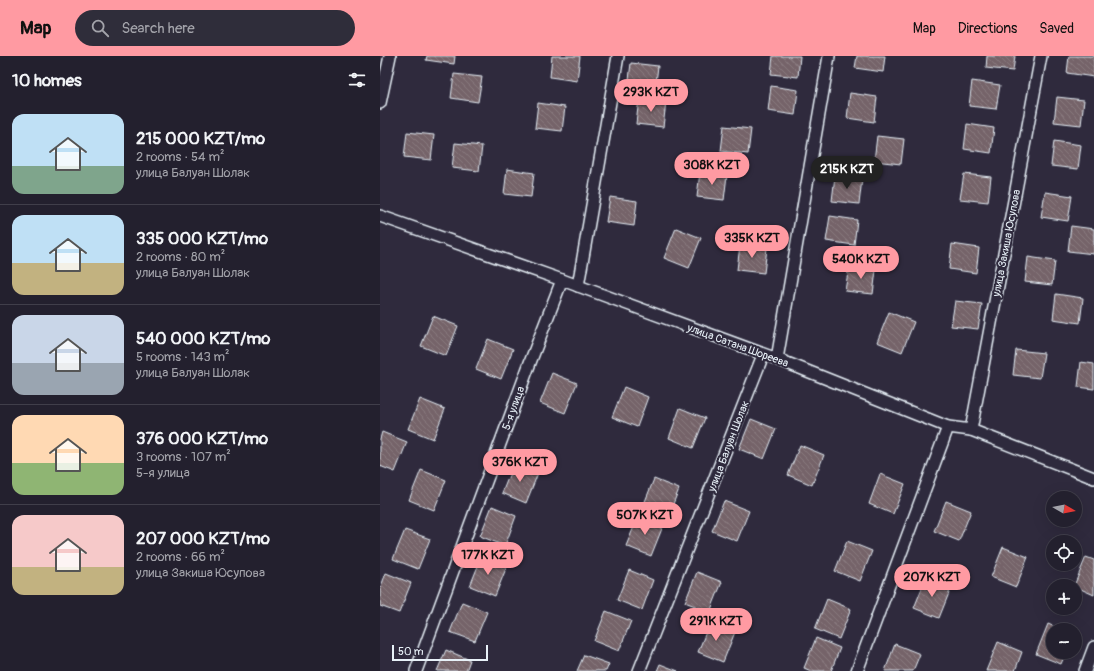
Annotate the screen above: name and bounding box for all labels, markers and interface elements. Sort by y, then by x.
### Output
search box [75,10,355,46]
text: Map [20,16,51,40]
icon: search [89,17,111,39]
text: Search here [121,19,195,38]
text: Map [913,20,936,37]
text: Directions [958,20,1017,37]
text: Saved [1039,20,1074,37]
icon: filters [346,69,368,91]
text: 10 homes [12,70,82,91]
pin: 293K KZT [610,79,692,113]
text: 293K KZT [623,84,679,100]
text: 215 000 KZT/mo [136,128,265,149]
icon: home [44,130,92,178]
text: 2 rooms · 54 m² [136,149,224,165]
pin: 308K KZT [671,152,753,186]
pin: 215K KZT [806,156,888,190]
text: 308K KZT [683,157,741,173]
text: 215K KZT [820,161,874,177]
text: улица Балуан Шолак [136,165,250,181]
street label: улица Закиша Юсупова [990,188,1023,299]
pin: 335K KZT [711,225,793,259]
text: 335 000 KZT/mo [136,228,268,249]
text: 335K KZT [724,230,780,246]
icon: home [44,231,92,279]
pin: 540K KZT [820,246,902,280]
text: 2 rooms · 80 m² [136,249,225,265]
text: 540K KZT [832,251,890,267]
text: улица Балуан Шолак [136,265,250,281]
street label: улица Сатана Шореева [685,321,790,370]
text: 540 000 KZT/mo [136,328,271,349]
icon: home [44,331,92,379]
text: 5 rooms · 143 m² [136,349,230,365]
text: улица Балуан Шолак [136,365,250,381]
street label: 5-я улица [500,385,527,432]
street label: улица Балуан Шолак [705,399,752,494]
text: 376 000 KZT/mo [136,428,268,449]
icon: home [44,431,92,479]
text: 3 rooms · 107 m² [136,449,231,465]
pin: 376K KZT [479,449,561,483]
text: 376K KZT [492,454,548,470]
text: 5-я улица [136,465,190,481]
north arrow [1046,491,1082,527]
map controls [1046,491,1082,659]
pin: 507K KZT [604,502,686,536]
text: 507K KZT [616,507,674,523]
text: 207 000 KZT/mo [136,528,270,549]
icon: home [44,531,92,579]
button: locate [1046,535,1082,571]
pin: 177K KZT [447,542,529,576]
text: 177K KZT [461,547,515,563]
text: 2 rooms · 66 m² [136,549,225,565]
pin: 207K KZT [891,564,973,598]
text: улица Закиша Юсупова [136,565,265,581]
text: 207K KZT [903,569,961,585]
button: + [1046,579,1082,615]
pin: 291K KZT [675,608,757,642]
text: 291K KZT [689,613,743,629]
button: − [1046,623,1082,659]
scale bar [392,643,488,662]
text: 50 m [398,645,424,658]

